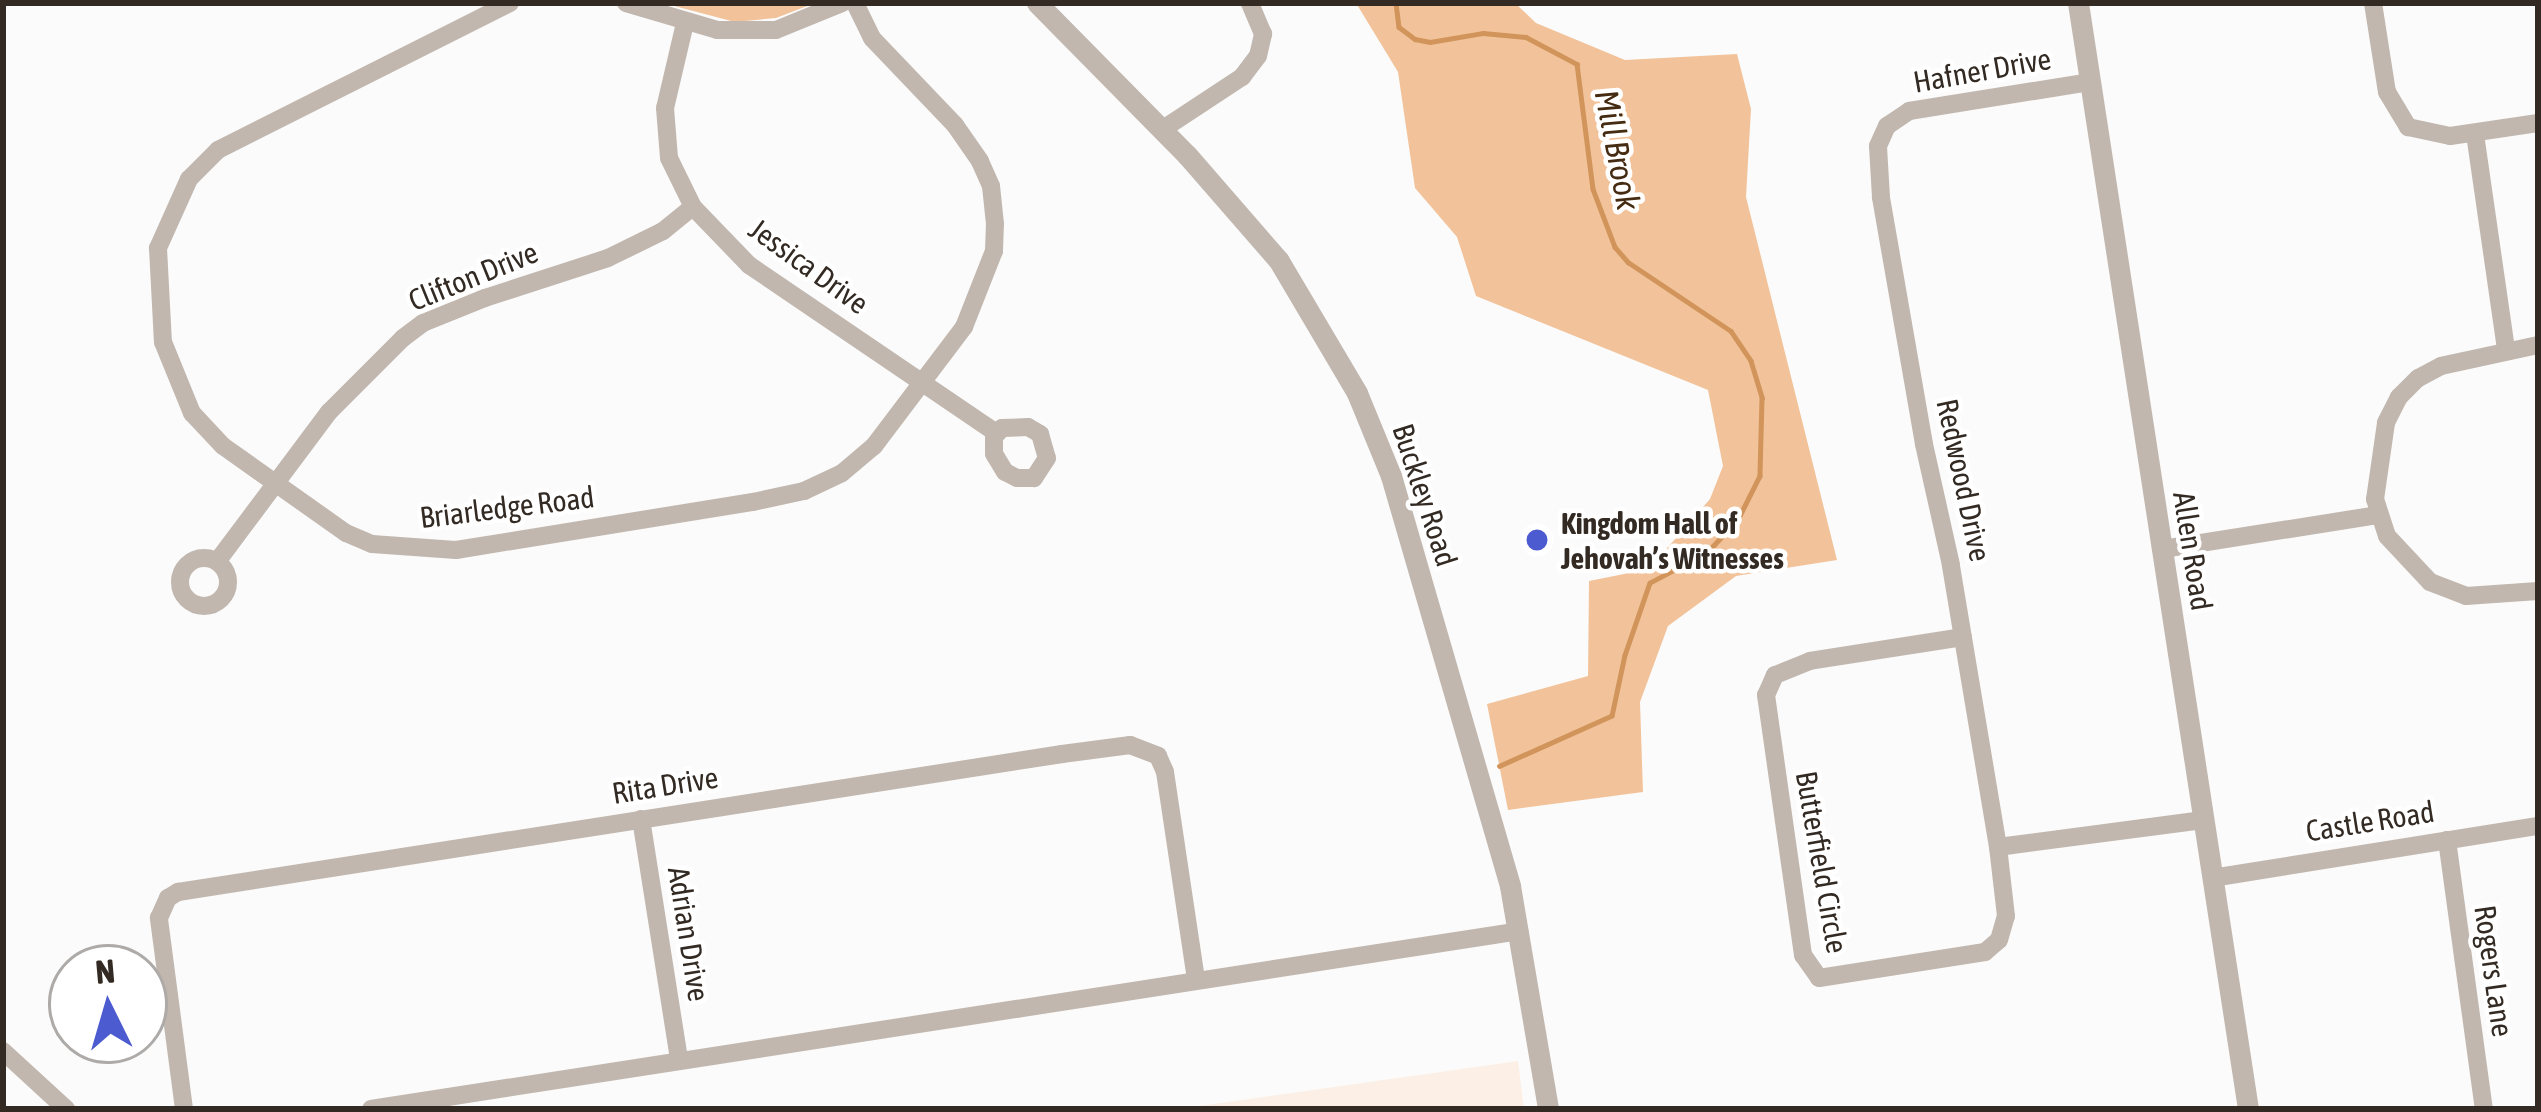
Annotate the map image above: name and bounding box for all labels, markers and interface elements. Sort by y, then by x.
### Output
street label: Hafner Drive [1910,40,2054,100]
water label: Mill Brook [1586,87,1648,213]
street label: Jessica Drive [742,211,876,321]
street label: Clifton Drive [403,234,543,318]
street label: Redwood Drive [1929,396,1999,564]
street label: Buckley Road [1385,419,1465,571]
street label: Briarledge Road [418,478,596,536]
street label: Allen Road [2166,489,2220,613]
place label: Kingdom Hall of Jehovah’s Witnesses [1561,505,1784,576]
marker: Kingdom Hall of Jehovah’s Witnesses [1524,527,1550,553]
street label: Rita Drive [609,759,721,811]
street label: Butterfield Circle [1788,768,1856,956]
street label: Castle Road [2303,793,2437,849]
street label: Adrian Drive [661,864,717,1004]
street label: Rogers Lane [2467,903,2521,1039]
north arrow [48,944,168,1064]
text: N [94,951,116,991]

